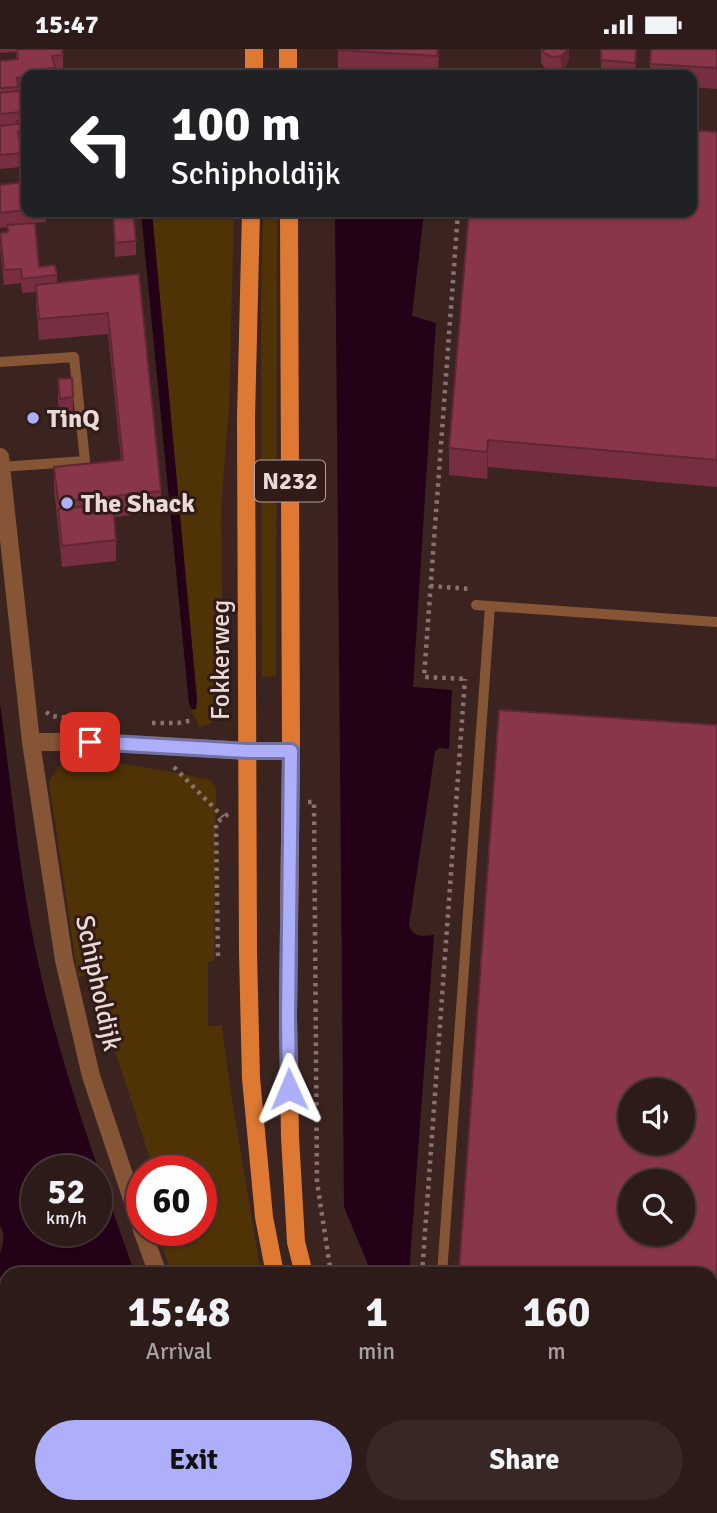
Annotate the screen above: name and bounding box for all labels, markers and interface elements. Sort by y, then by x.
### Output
text: 15:47 [35,9,99,41]
text: 100 m [171,94,301,154]
icon: left [56,98,147,189]
text: Schipholdijk [171,154,341,193]
place label: TinQ [47,403,100,435]
marker: TinQ [25,410,41,426]
road number: N232 [255,461,325,501]
place label: The Shack [81,488,195,520]
marker: The Shack [59,495,75,511]
street label: Fokkerweg [205,600,237,720]
pin [60,712,120,772]
icon: arrive [71,723,109,761]
street label: Schipholdijk [68,912,128,1054]
position arrow [252,1052,326,1126]
map controls [618,1078,695,1246]
button: sound [618,1078,695,1155]
speed limit sign: 60 [126,1155,217,1246]
button: search [618,1169,695,1246]
text: 52 [48,1170,85,1213]
text: km/h [46,1207,87,1229]
text: 15:48 [127,1287,231,1338]
text: 1 [365,1287,388,1338]
text: 160 [522,1287,591,1338]
text: Arrival [146,1337,212,1366]
text: min [358,1337,395,1366]
text: m [547,1337,566,1366]
button: Exit [35,1420,352,1500]
button: Share [366,1420,683,1500]

